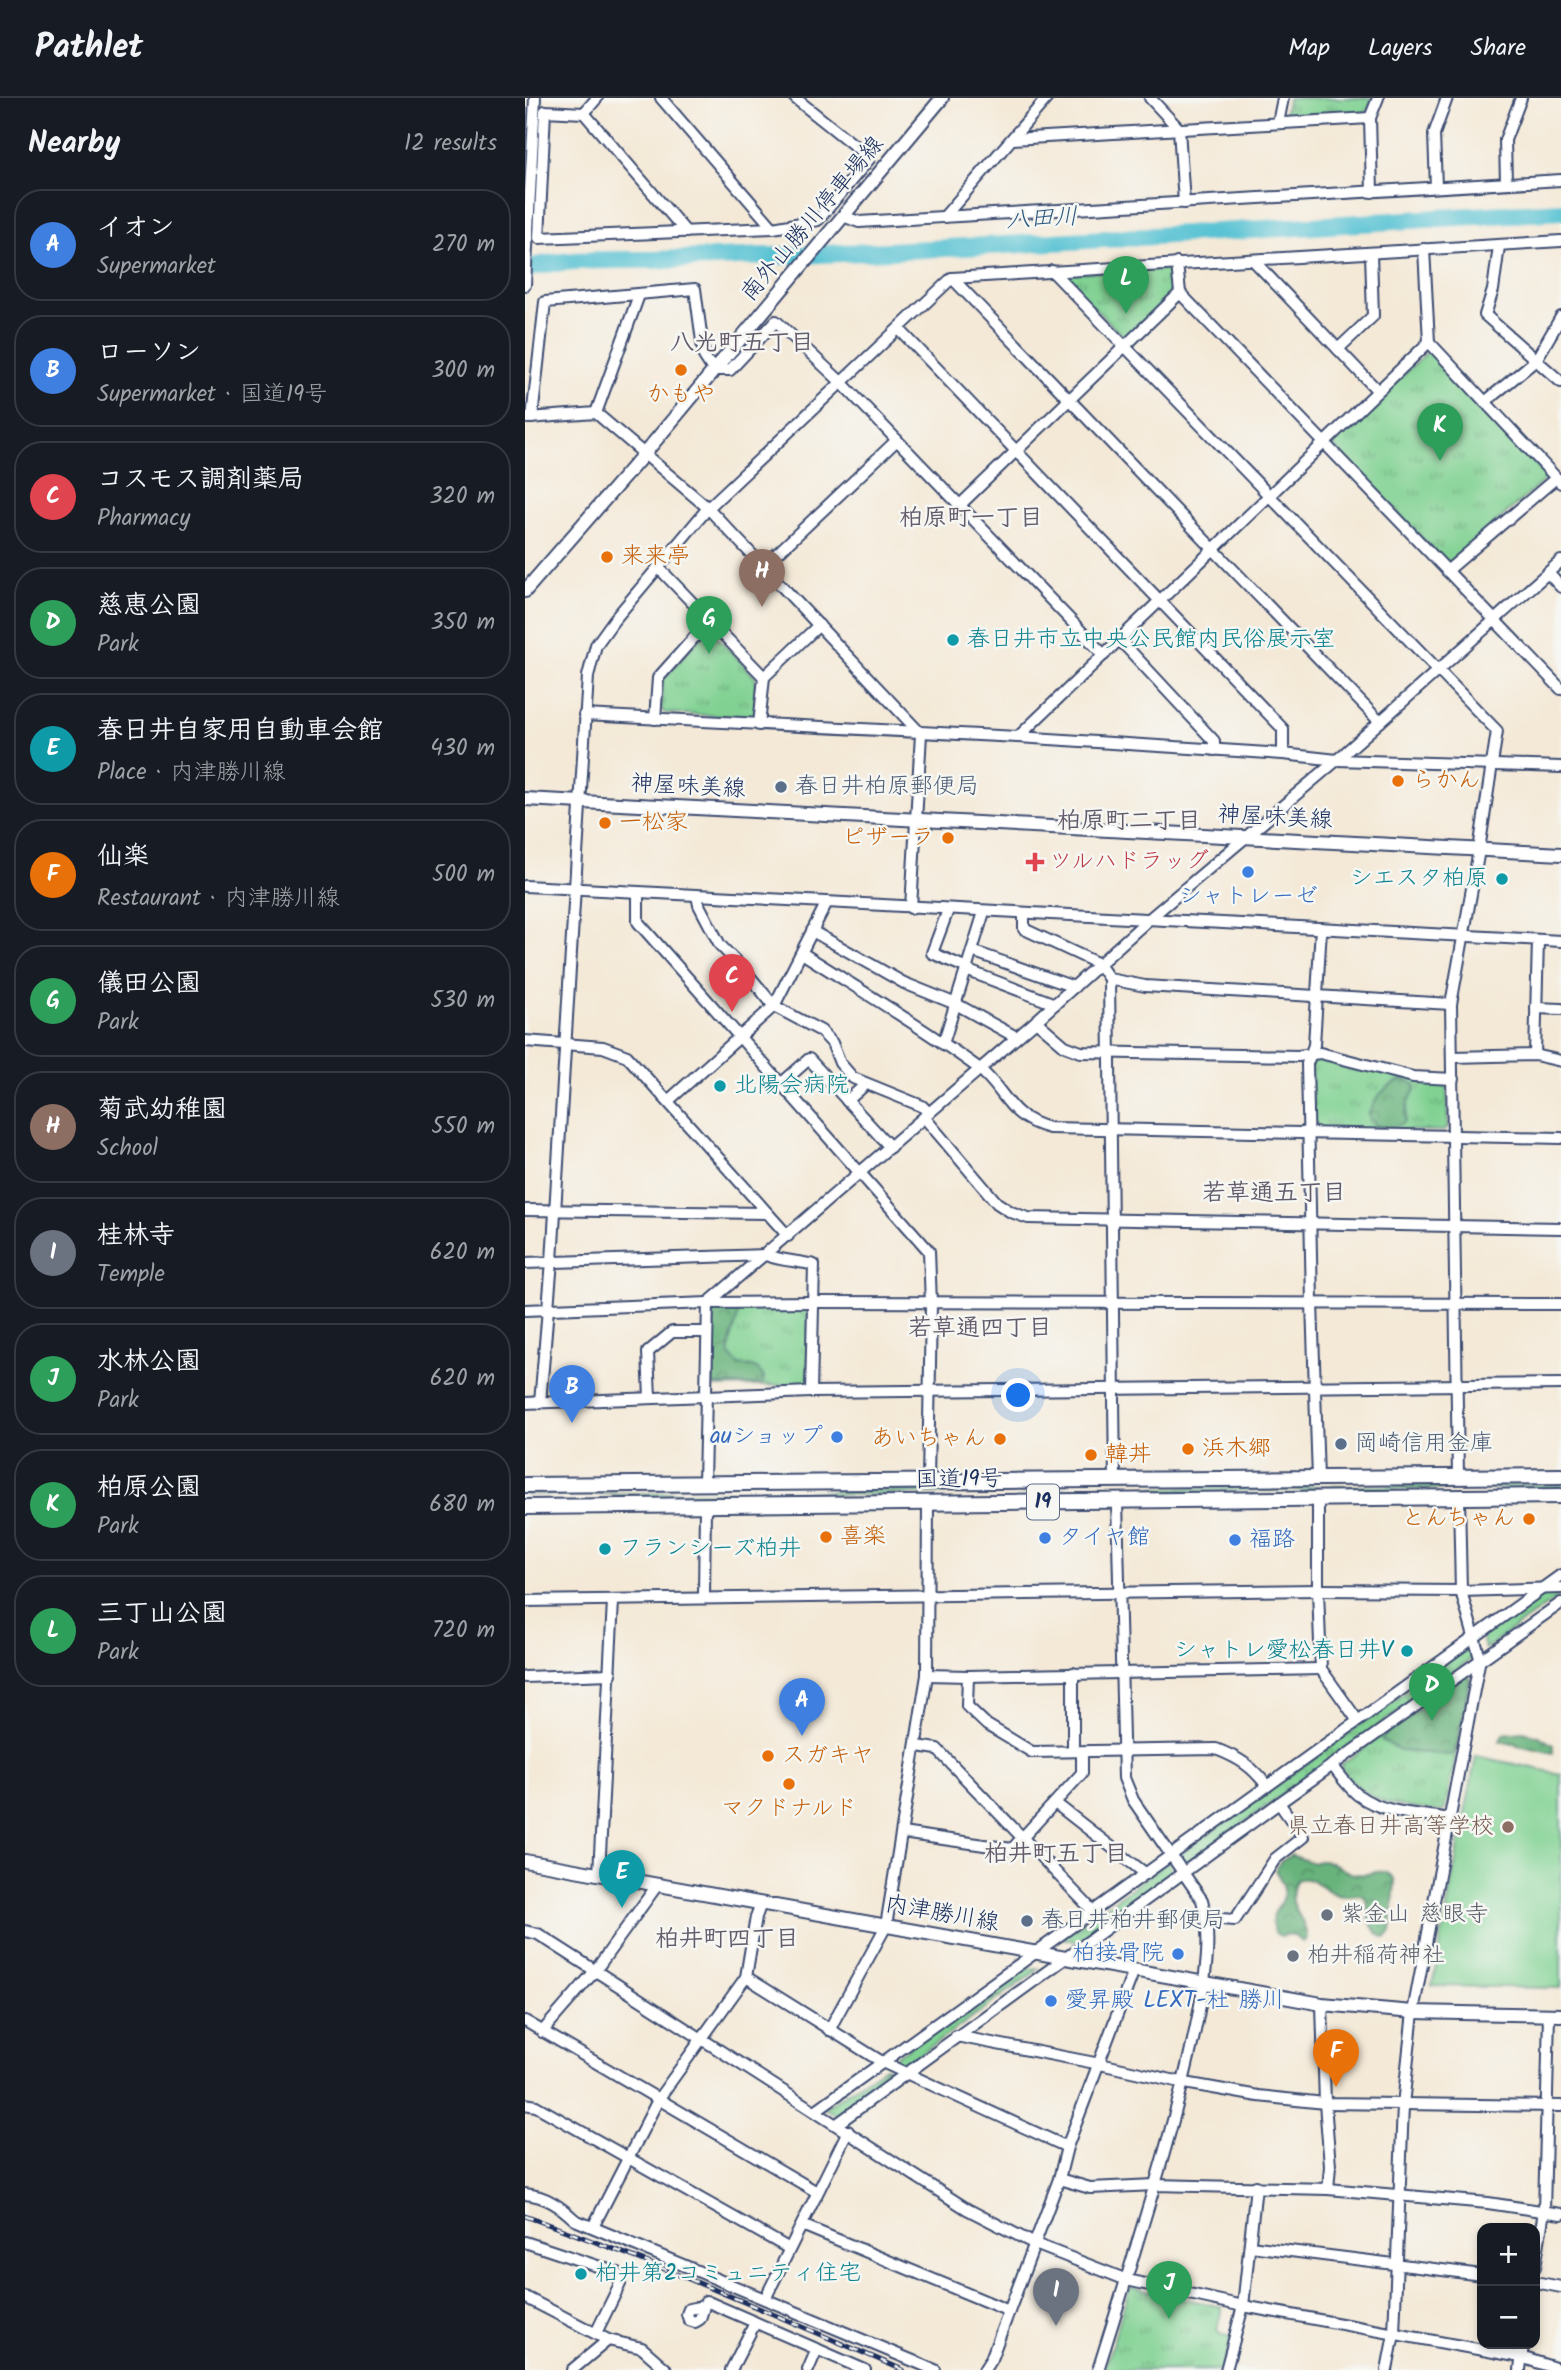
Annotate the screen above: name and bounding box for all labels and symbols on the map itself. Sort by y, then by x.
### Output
street label: 南外山勝川停車場線 [733,128,893,310]
water label: 八田川 [1005,198,1079,240]
pin: L [1103,256,1149,314]
district label: 八光町五丁目 [670,324,814,363]
marker: かもや [673,362,689,378]
place label: かもや [647,377,716,413]
pin: K [1417,403,1463,461]
district label: 柏原町一丁目 [899,499,1043,538]
place label: 来来亭 [621,539,690,575]
marker: 来来亭 [599,549,615,565]
pin: H [739,549,785,607]
pin: G [686,596,732,654]
place label: 春日井市立中央公民館内民俗展示室 [967,622,1335,658]
marker: 春日井市立中央公民館内民俗展示室 [945,632,961,648]
place label: らかん [1412,763,1481,799]
street label: 神屋味美線 [630,766,746,808]
place label: 春日井柏原郵便局 [795,769,979,805]
marker: らかん [1390,773,1406,789]
marker: 春日井柏原郵便局 [773,779,789,795]
street label: 神屋味美線 [1217,797,1333,839]
district label: 柏原町二丁目 [1057,802,1201,841]
place label: 一松家 [619,805,688,841]
marker: 一松家 [597,815,613,831]
place label: ピザーラ [842,820,934,856]
marker: ピザーラ [940,830,956,846]
place label: ツルハドラッグ [1049,844,1209,880]
marker: ツルハドラッグ [1027,854,1043,870]
place label: シエスタ柏原 [1350,861,1488,897]
marker: シャトレーゼ [1240,864,1256,880]
marker: シエスタ柏原 [1494,871,1510,887]
place label: シャトレーゼ [1179,879,1317,915]
pin: C [709,954,755,1012]
place label: 北陽会病院 [734,1068,849,1104]
marker: 北陽会病院 [712,1078,728,1094]
district label: 若草通五丁目 [1202,1174,1346,1213]
district label: 若草通四丁目 [908,1309,1052,1348]
pin: B [549,1365,595,1423]
your location [1001,1378,1035,1412]
place label: auショップ [710,1419,823,1455]
place label: あいちゃん [871,1421,986,1457]
place label: 岡崎信用金庫 [1355,1426,1493,1462]
marker: auショップ [829,1429,845,1445]
marker: あいちゃん [992,1431,1008,1447]
place label: 浜木郷 [1202,1431,1271,1467]
marker: 岡崎信用金庫 [1333,1436,1349,1452]
place label: 韓丼 [1105,1437,1151,1473]
marker: 浜木郷 [1180,1441,1196,1457]
marker: 韓丼 [1083,1447,1099,1463]
street label: 国道19号 [915,1461,1003,1499]
road number: 19 [1027,1484,1059,1520]
place label: とんちゃん [1401,1501,1515,1537]
marker: とんちゃん [1521,1511,1537,1527]
place label: 喜楽 [840,1519,886,1555]
place label: タイヤ館 [1059,1520,1150,1556]
place label: 福路 [1249,1522,1295,1558]
marker: 喜楽 [818,1529,834,1545]
marker: タイヤ館 [1037,1530,1053,1546]
place label: フランシーズ柏井 [619,1531,801,1567]
marker: 福路 [1227,1532,1243,1548]
marker: フランシーズ柏井 [597,1541,613,1557]
place label: シャトレ愛松春日井V [1174,1633,1395,1669]
marker: シャトレ愛松春日井V [1399,1643,1415,1659]
pin: D [1409,1663,1455,1721]
pin: A [779,1678,825,1736]
place label: スガキヤ [782,1738,874,1774]
marker: スガキヤ [760,1748,776,1764]
marker: マクドナルド [781,1776,797,1792]
place label: マクドナルド [721,1791,857,1827]
place label: 県立春日井高等学校 [1287,1809,1494,1845]
marker: 県立春日井高等学校 [1500,1819,1516,1835]
district label: 柏井町五丁目 [984,1835,1128,1874]
pin: E [599,1850,645,1908]
street label: 内津勝川線 [882,1886,1002,1942]
place label: 紫金山 慈眼寺 [1341,1897,1488,1933]
place label: 春日井柏井郵便局 [1041,1903,1225,1939]
marker: 紫金山 慈眼寺 [1319,1907,1335,1923]
marker: 春日井柏井郵便局 [1019,1913,1035,1929]
district label: 柏井町四丁目 [655,1920,799,1959]
place label: 柏接骨院 [1072,1936,1164,1972]
place label: 柏井稲荷神社 [1307,1938,1445,1974]
marker: 柏接骨院 [1170,1946,1186,1962]
marker: 柏井稲荷神社 [1285,1948,1301,1964]
place label: 愛昇殿 LEXT-杜 勝川 [1065,1983,1285,2019]
marker: 愛昇殿 LEXT-杜 勝川 [1043,1993,1059,2009]
pin: F [1313,2029,1359,2087]
place label: 柏井第2コミュニティ住宅 [595,2256,861,2292]
pin: J [1146,2261,1192,2319]
marker: 柏井第2コミュニティ住宅 [573,2266,589,2282]
pin: I [1033,2268,1079,2326]

